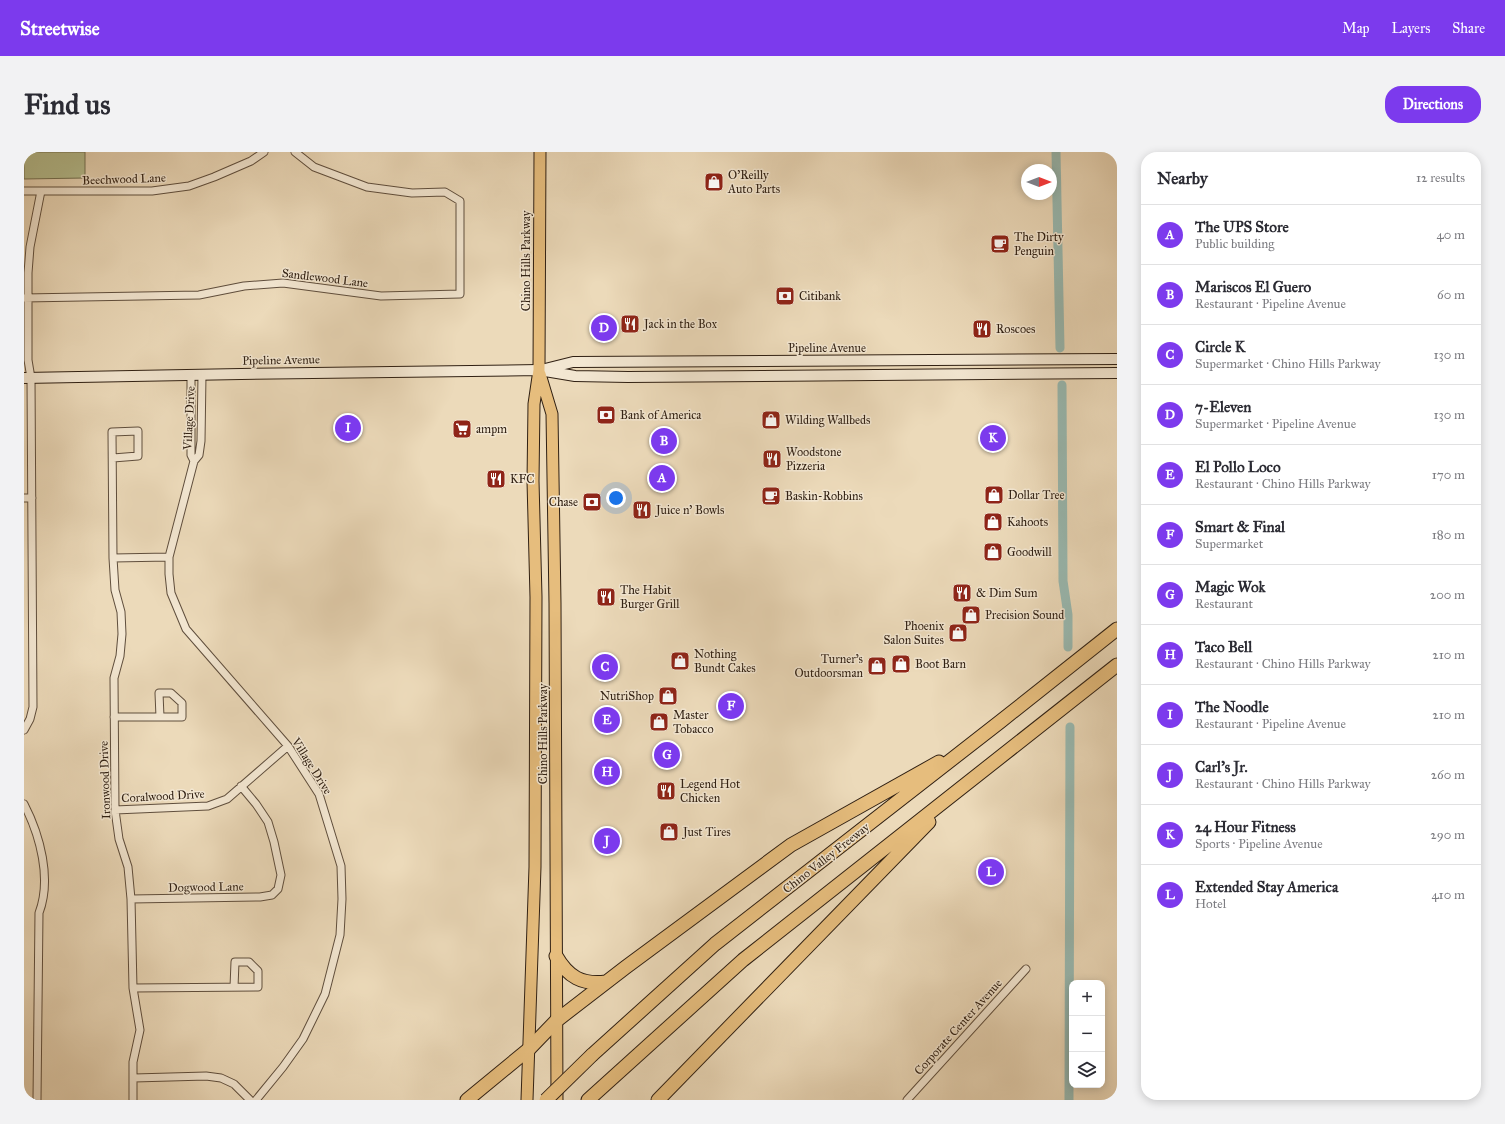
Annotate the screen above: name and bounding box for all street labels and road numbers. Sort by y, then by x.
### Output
street label: Beechwood Lane [82,171,166,187]
street label: Chino Hills Parkway [519,210,533,311]
street label: Sandlewood Lane [281,266,369,290]
street label: Pipeline Avenue [788,341,866,355]
street label: Pipeline Avenue [242,352,320,368]
street label: Village Drive [180,386,199,451]
street label: Chino Hills Parkway [536,683,550,784]
street label: Village Drive [288,734,335,797]
street label: Ironwood Drive [97,741,113,819]
street label: Coralwood Drive [121,787,205,805]
street label: Chino Valley Freeway [780,820,872,896]
street label: Dogwood Lane [168,879,244,896]
street label: Corporate Center Avenue [911,976,1005,1078]

